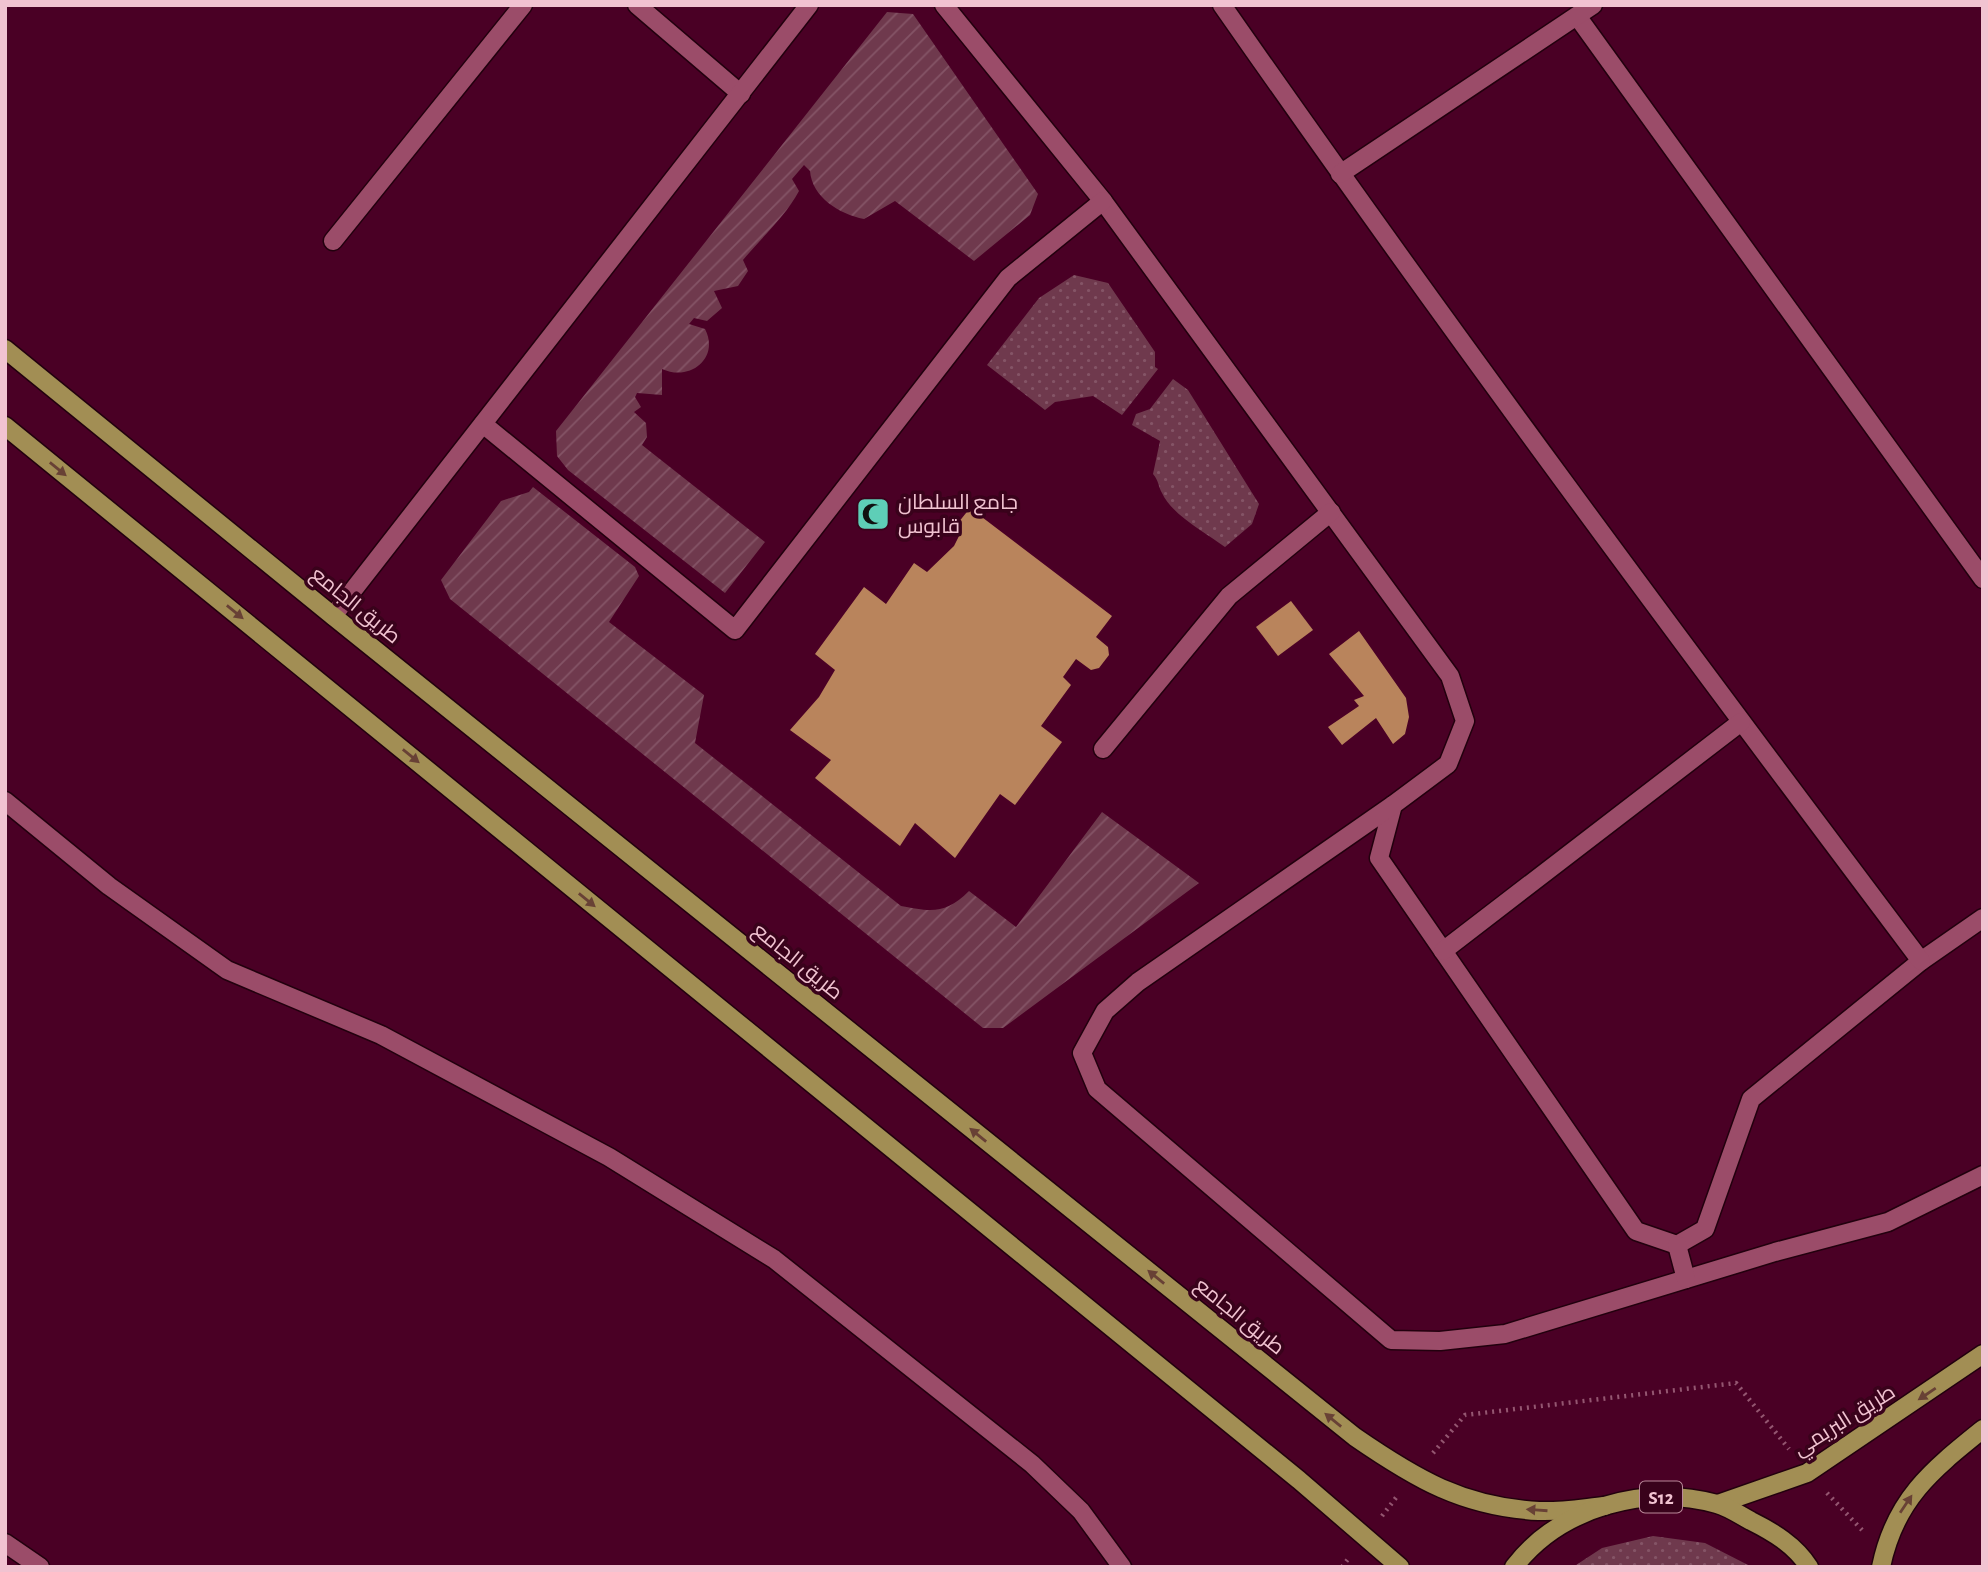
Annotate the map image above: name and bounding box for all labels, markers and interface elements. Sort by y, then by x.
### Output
one-way arrow [49,461,67,476]
place label: جامع السلطان قابوس [898,492,1018,539]
mosque icon: جامع السلطان قابوس [854,495,892,533]
street label: طريق الجامع [305,563,404,650]
one-way arrow [225,605,243,620]
one-way arrow [402,748,419,763]
one-way arrow [579,892,596,907]
street label: طريق الجامع [747,919,846,1006]
one-way arrow [970,1128,987,1143]
one-way arrow [1147,1270,1165,1285]
street label: طريق الجامع [1189,1274,1288,1361]
street label: طريق البريمي [1790,1381,1901,1464]
one-way arrow [1918,1387,1936,1401]
one-way arrow [1325,1413,1342,1428]
road number: S12 [1640,1482,1682,1512]
one-way arrow [1899,1495,1913,1513]
one-way arrow [1526,1504,1548,1515]

